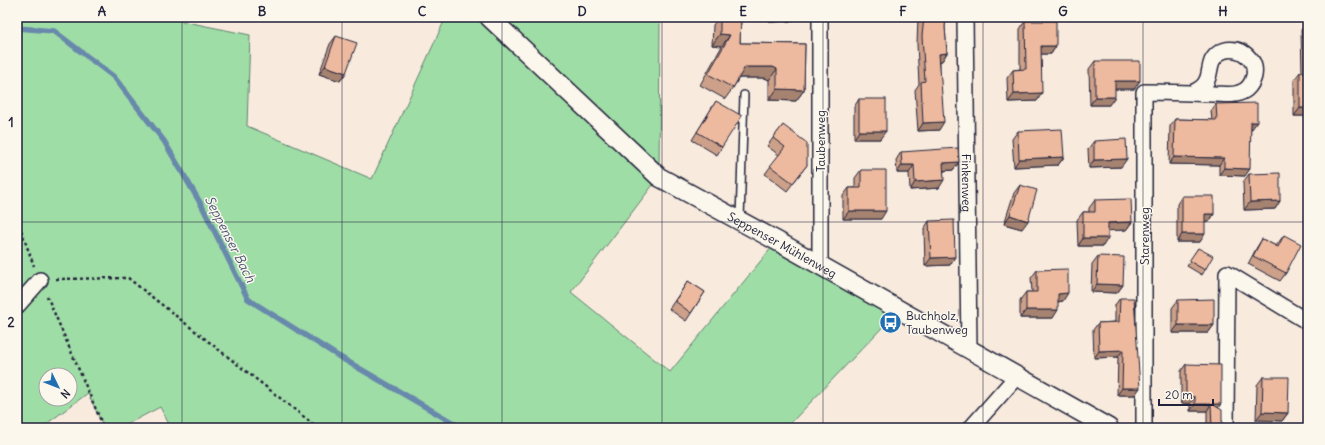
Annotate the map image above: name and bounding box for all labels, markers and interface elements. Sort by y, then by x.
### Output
text: A [98,3,107,20]
text: B [258,3,267,20]
text: C [418,3,427,20]
text: D [577,3,587,20]
text: E [739,3,747,20]
text: F [899,3,907,20]
text: G [1058,3,1068,20]
text: H [1218,3,1228,20]
street label: Taubenweg [813,110,828,172]
text: 1 [8,114,14,131]
street label: Finkenweg [959,154,975,212]
water label: Seppenser Bach [201,193,259,286]
street label: Starenweg [1137,207,1152,265]
street label: Seppenser Mühlenweg [725,208,839,281]
place label: Buchholz, Taubenweg [906,308,968,337]
bus stop icon: Buchholz, Taubenweg [878,309,904,335]
text: 2 [7,314,15,331]
north arrow [38,367,78,407]
scale bar [1159,381,1213,407]
text: N [58,386,73,401]
text: 20 m [1165,387,1193,402]

